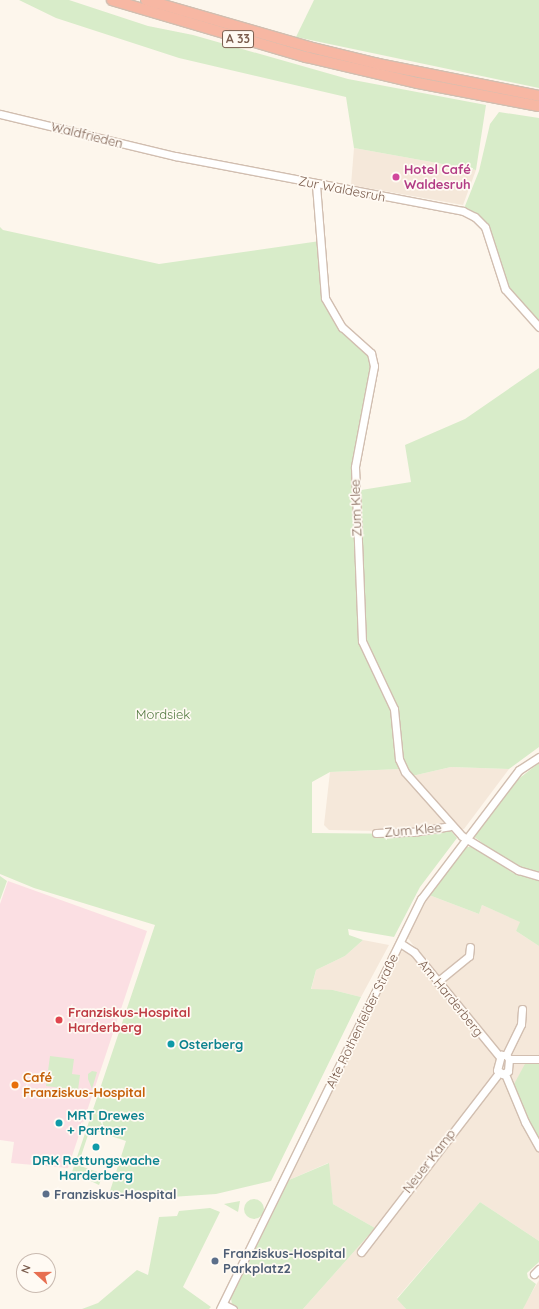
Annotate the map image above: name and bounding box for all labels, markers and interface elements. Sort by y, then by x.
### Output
road number: A 33 [222,29,254,49]
street label: Waldfrieden [49,119,125,151]
place label: Hotel Café Waldesruh [404,162,471,193]
marker: Hotel Café Waldesruh [391,172,401,182]
street label: Zur Waldesruh [297,173,387,205]
street label: Zum Klee [347,479,365,537]
park label: Mordsiek [136,706,190,722]
street label: Zum Klee [384,820,442,840]
street label: Alte Rothenfelder Straße [323,951,401,1091]
street label: Am Harderberg [415,957,487,1039]
place label: Franziskus-Hospital Harderberg [68,1005,191,1036]
marker: Franziskus-Hospital Harderberg [53,1014,65,1026]
place label: Osterberg [179,1036,243,1052]
marker: Osterberg [166,1039,176,1049]
place label: Café Franziskus-Hospital [23,1070,146,1101]
marker: Café Franziskus-Hospital [10,1080,20,1090]
place label: MRT Drewes + Partner [67,1108,144,1139]
marker: MRT Drewes + Partner [54,1118,64,1128]
street label: Neuer Kamp [399,1126,459,1196]
marker: DRK Rettungswache Harderberg [91,1142,101,1152]
place label: DRK Rettungswache Harderberg [32,1153,160,1184]
place label: Franziskus-Hospital [54,1186,177,1202]
marker: Franziskus-Hospital [41,1189,51,1199]
place label: Franziskus-Hospital Parkplatz2 [223,1246,346,1277]
north arrow [16,1253,56,1293]
marker: Franziskus-Hospital Parkplatz2 [210,1256,220,1266]
text: N [18,1263,34,1275]

